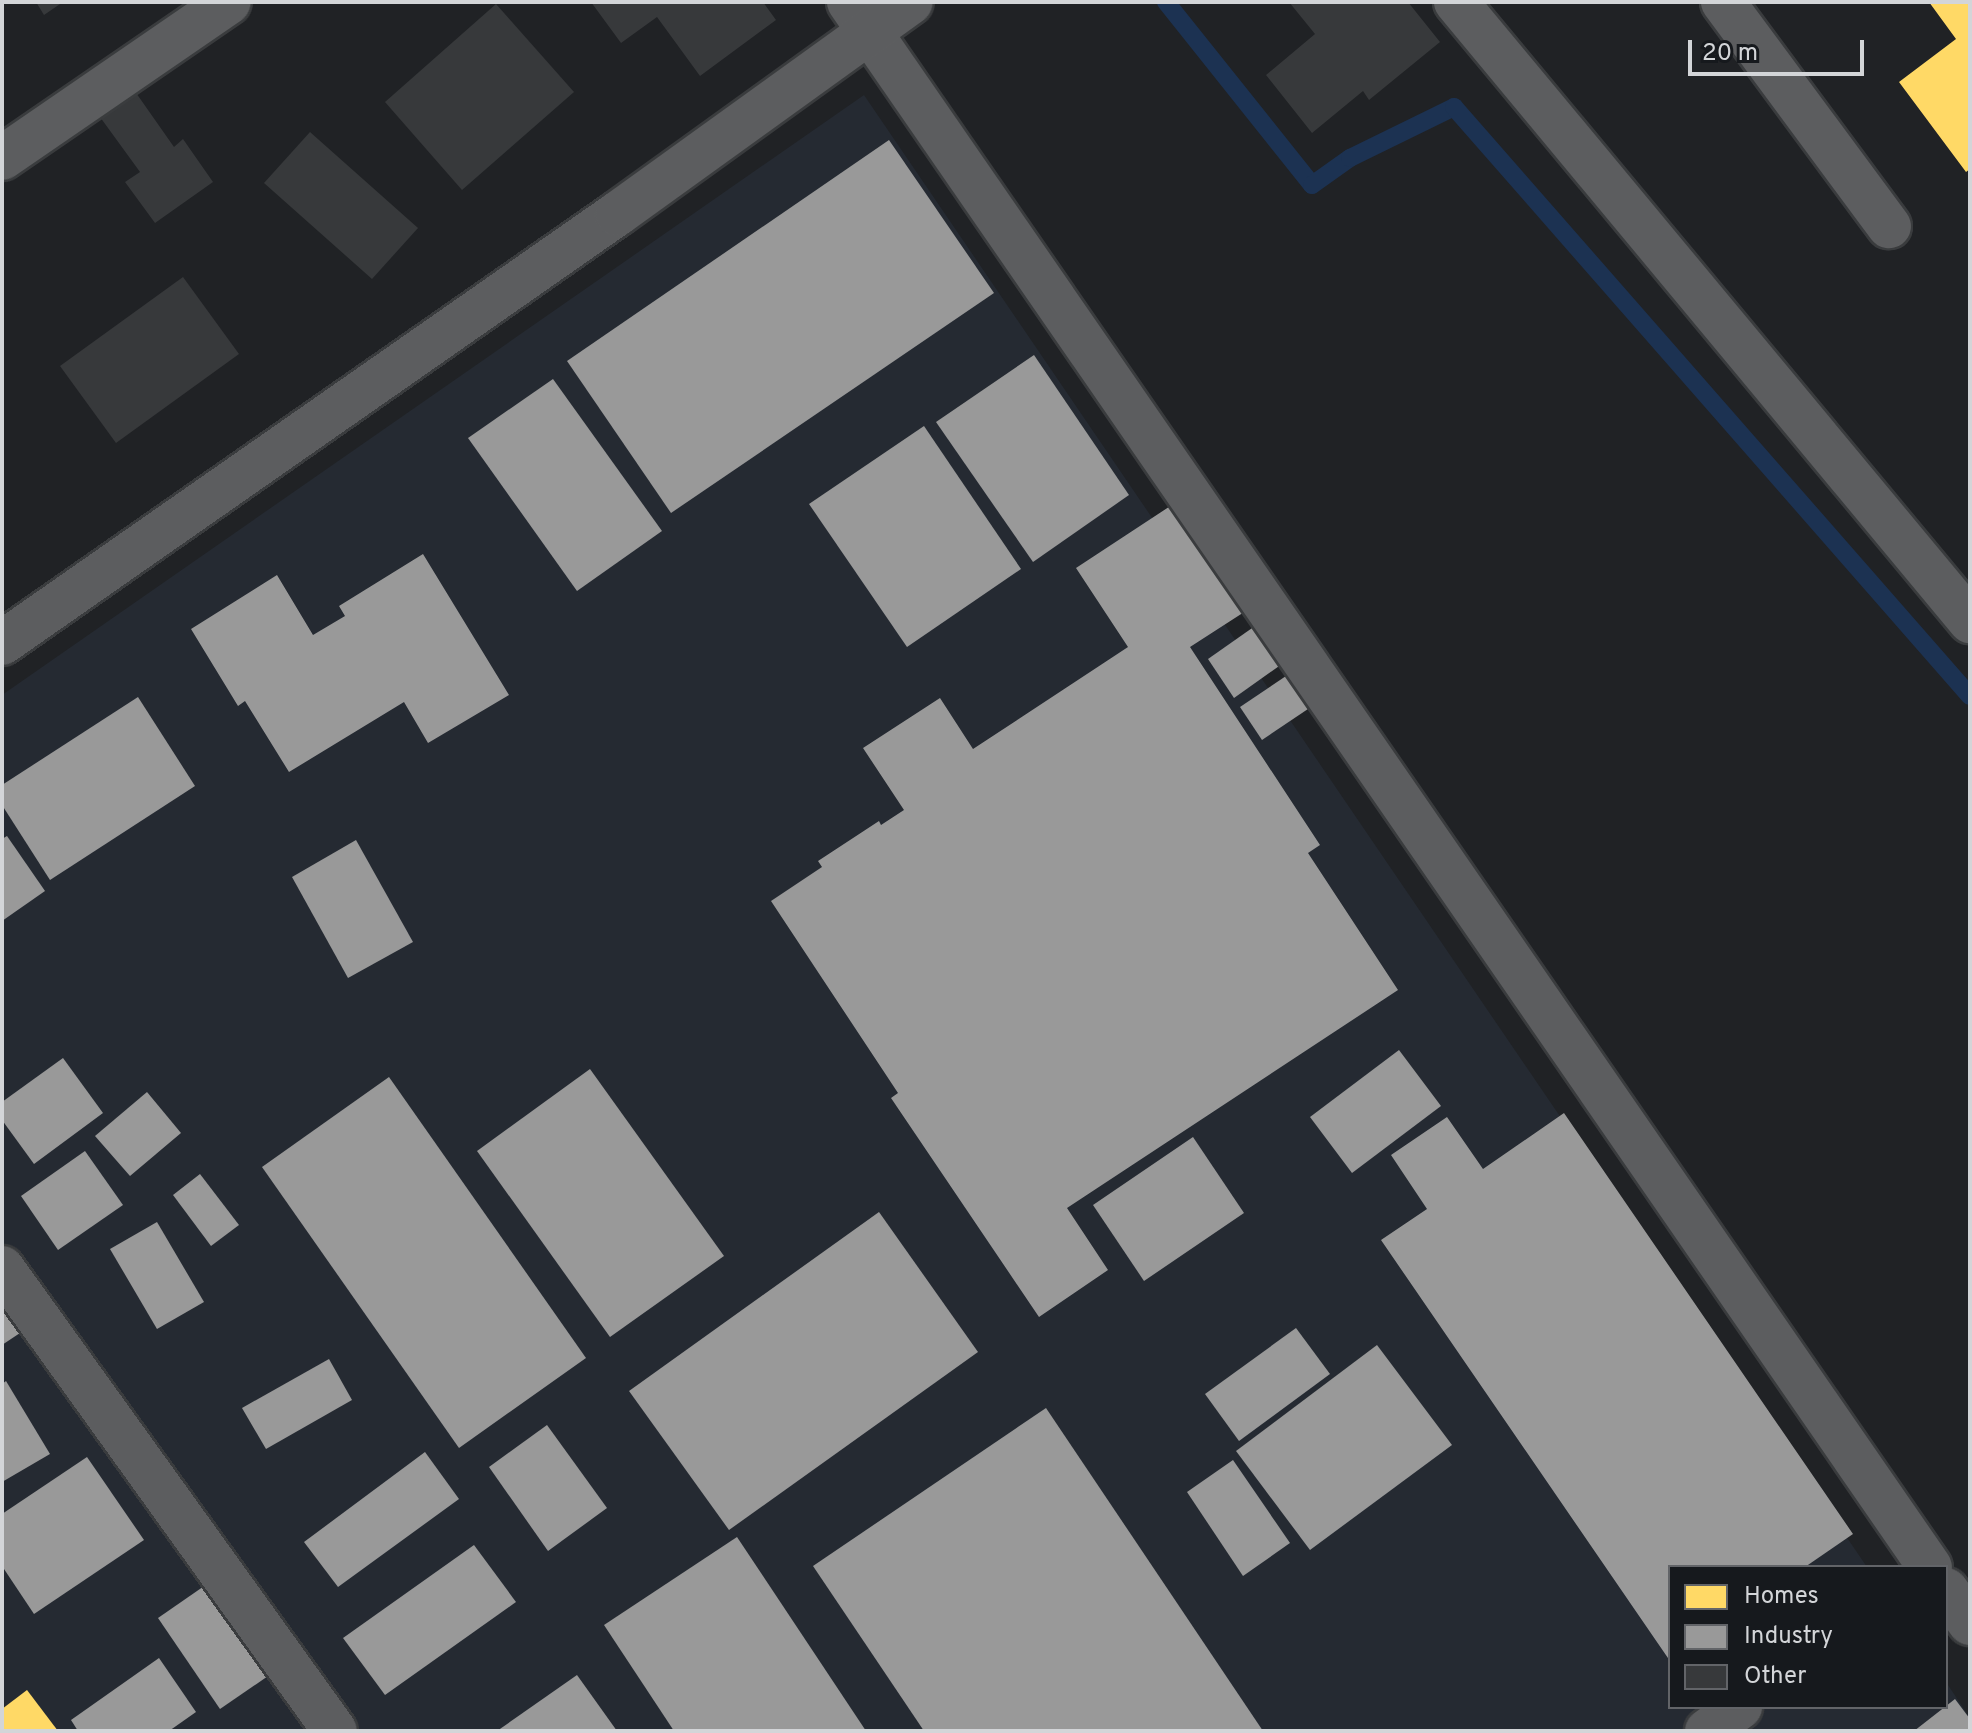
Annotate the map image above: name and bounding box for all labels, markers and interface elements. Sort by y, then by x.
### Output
scale bar [1692,24,1868,74]
text: 20 m [1702,39,1758,69]
legend [1668,1565,1948,1709]
text: Homes [1744,1582,1819,1612]
text: Industry [1744,1622,1833,1652]
text: Other [1744,1662,1806,1692]

